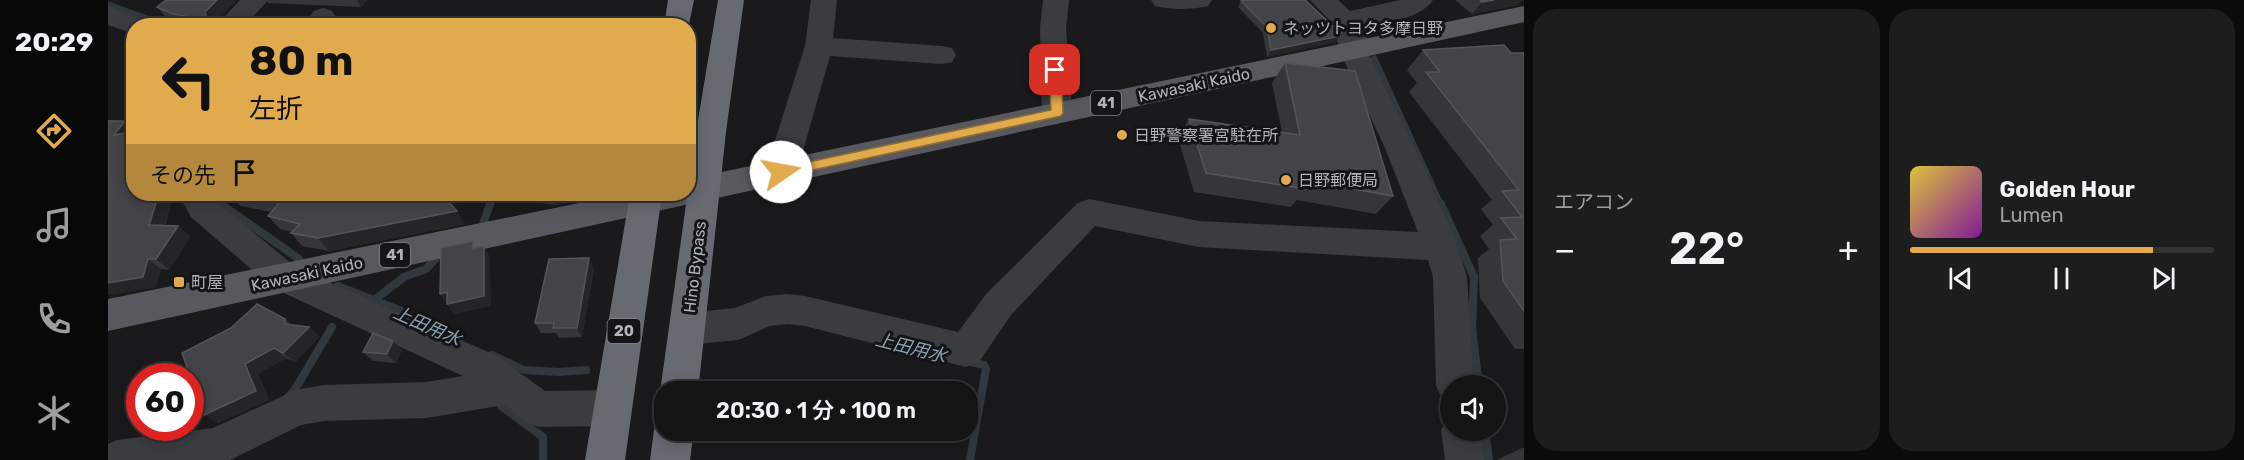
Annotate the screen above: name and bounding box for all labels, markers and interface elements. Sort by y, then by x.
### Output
place label: ネッツトヨタ多摩日野 [1283,19,1443,38]
marker: ネッツトヨタ多摩日野 [1264,21,1278,35]
text: 20:29 [15,26,93,58]
text: 80 m [249,36,353,86]
icon: left [150,42,228,120]
pin [1029,44,1080,95]
icon: arrive [1038,53,1071,86]
street label: Kawasaki Kaido [1136,64,1252,106]
road number: 41 [1091,91,1121,115]
text: 左折 [249,93,303,125]
icon: directions [33,110,75,152]
place label: 日野警察署宮駐在所 [1134,126,1278,145]
marker: 日野警察署宮駐在所 [1115,128,1129,142]
position arrow [749,140,813,204]
icon: arrive [228,156,261,189]
text: その先 [150,162,216,189]
place label: 日野郵便局 [1298,171,1378,190]
marker: 日野郵便局 [1279,173,1293,187]
text: Golden Hour [2000,176,2135,203]
text: エアコン [1554,190,1634,214]
text: Lumen [2000,203,2064,227]
icon: music [33,204,75,246]
street label: Hino Bypass [680,220,710,314]
text: 22° [1669,222,1744,275]
text: − [1554,230,1575,269]
text: + [1838,230,1859,269]
road number: 41 [380,243,410,267]
street label: Kawasaki Kaido [249,253,365,295]
icon: previous [1944,262,1977,295]
icon: pause [2045,262,2078,295]
icon: next [2147,262,2180,295]
place label: 町屋 [191,273,223,292]
marker: 町屋 [172,275,186,289]
icon: phone [33,298,75,340]
water label: 上田用水 [390,301,466,352]
road number: 20 [608,319,640,343]
water label: 上田用水 [873,329,951,368]
speed limit sign: 60 [126,363,204,441]
map controls [1440,375,1506,441]
button: sound [1440,375,1506,441]
icon: climate [33,392,75,434]
text: 20:30 · 1 分 · 100 m [716,397,916,424]

